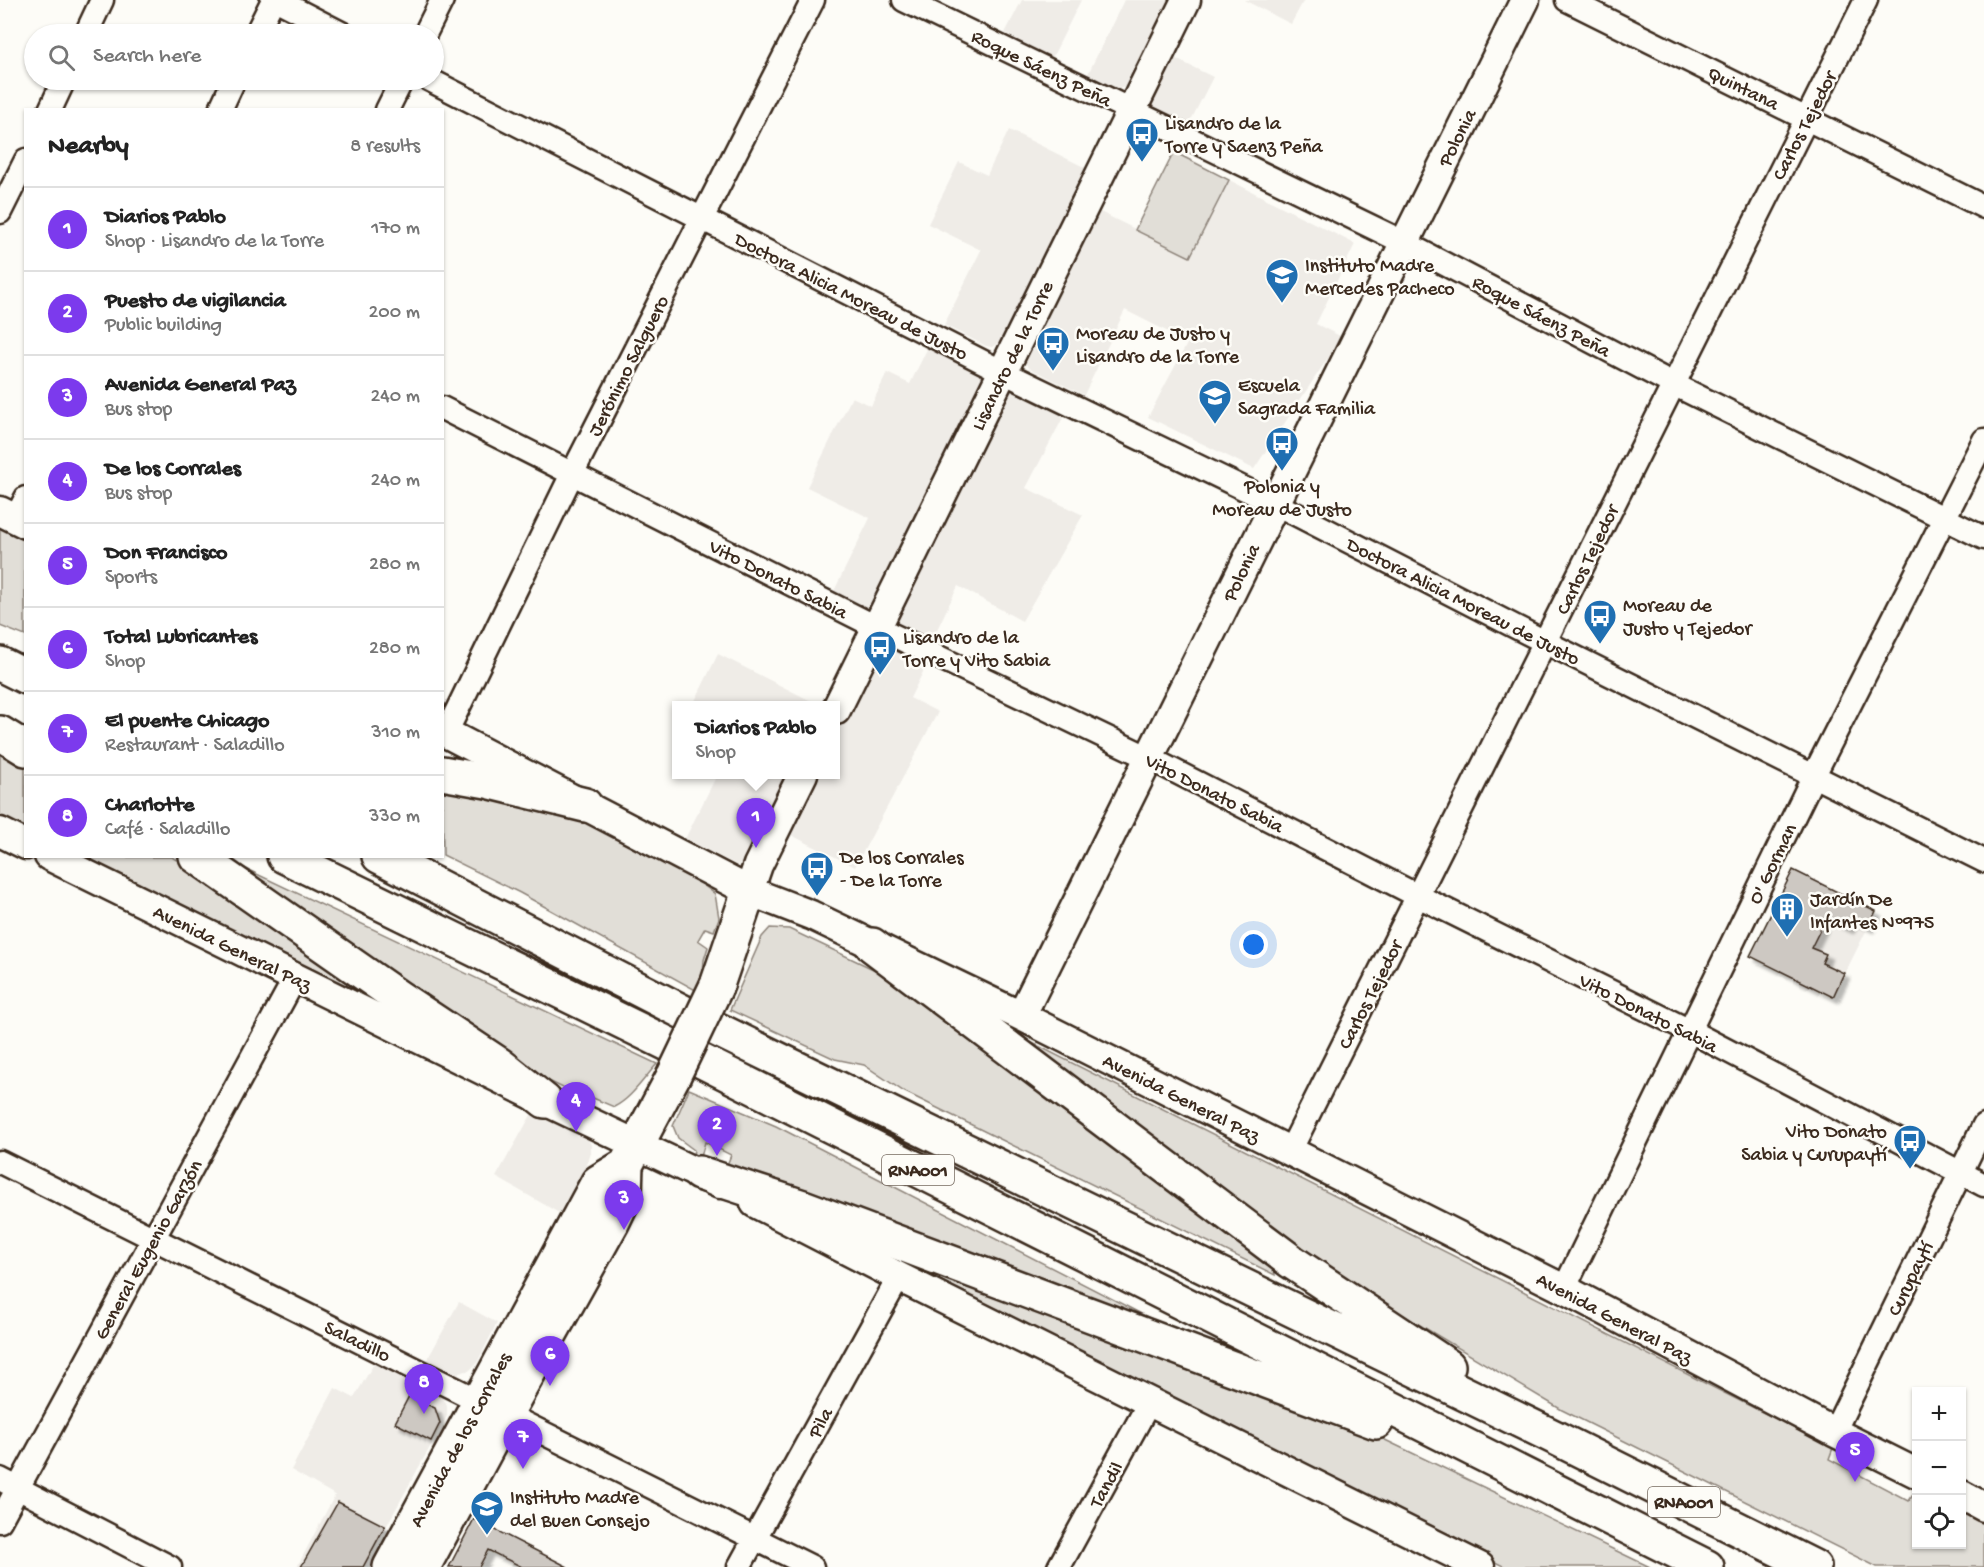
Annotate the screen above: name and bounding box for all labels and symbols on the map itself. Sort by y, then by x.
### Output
street label: Roque Sáenz Peña [967,26,1115,114]
street label: Quintana [1703,63,1783,118]
street label: Carlos Tejedor [1769,67,1844,185]
street label: Polonia [1435,105,1484,172]
place label: Lisandro de la Torre y Saenz Peña [1164,114,1323,160]
bus stop icon: Lisandro de la Torre y Saenz Peña [1124,116,1160,163]
street label: Doctora Alicia Moreau de Justo [728,228,971,367]
place label: Instituto Madre Mercedes Pacheco [1305,256,1455,302]
school or university icon: Instituto Madre Mercedes Pacheco [1264,257,1300,304]
street label: Roque Sáenz Peña [1467,272,1614,365]
street label: Lisandro de la Torre [968,278,1061,435]
street label: Jerónimo Salguero [585,292,676,441]
place label: Moreau de Justo y Lisandro de la Torre [1076,324,1240,370]
bus stop icon: Moreau de Justo y Lisandro de la Torre [1035,325,1071,372]
place label: Escuela Sagrada Familia [1238,376,1376,422]
school or university icon: Escuela Sagrada Familia [1197,378,1233,425]
bus stop icon: Polonia y Moreau de Justo [1264,425,1300,472]
place label: Polonia y Moreau de Justo [1212,477,1352,523]
street label: Carlos Tejedor [1553,500,1626,619]
street label: Doctora Alicia Moreau de Justo [1340,533,1583,672]
street label: Vito Donato Sabia [703,536,851,626]
street label: Polonia [1219,540,1267,607]
place label: Moreau de Justo y Tejedor [1623,596,1753,642]
bus stop icon: Moreau de Justo y Tejedor [1582,598,1618,645]
place label: Lisandro de la Torre y Vito Sabia [902,628,1051,674]
bus stop icon: Lisandro de la Torre y Vito Sabia [862,629,898,676]
street label: Vito Donato Sabia [1139,750,1287,840]
pin: 1 [736,798,776,848]
street label: O' Gorman [1745,820,1804,909]
place label: De los Corrales - De la Torre [838,848,964,894]
bus stop icon: De los Corrales - De la Torre [799,850,835,897]
place label: Jardín De Infantes Nº975 [1810,890,1934,936]
building icon: Jardín De Infantes Nº975 [1769,891,1805,938]
street label: Avenida General Paz [149,902,315,999]
your location [1239,930,1268,959]
street label: Carlos Tejedor [1335,936,1410,1054]
street label: Vito Donato Sabia [1573,970,1721,1060]
street label: Avenida General Paz [1098,1051,1264,1150]
pin: 4 [556,1082,596,1132]
pin: 2 [698,1106,736,1156]
place label: Vito Donato Sabia y Curupaytí [1741,1122,1888,1168]
bus stop icon: Vito Donato Sabia y Curupaytí [1892,1123,1928,1170]
road number: RNA001 [882,1155,954,1185]
street label: General Eugenio Garzón [91,1156,209,1345]
pin: 3 [604,1180,644,1230]
street label: Curupaytí [1884,1238,1940,1321]
street label: Avenida General Paz [1531,1269,1696,1371]
street label: Saladillo [319,1317,393,1369]
pin: 6 [530,1336,570,1386]
street label: Avenida de los Corrales [406,1349,518,1532]
pin: 8 [404,1364,444,1414]
street label: Pila [804,1404,840,1444]
pin: 7 [504,1420,542,1469]
pin: 5 [1836,1432,1874,1482]
street label: Tandil [1086,1459,1130,1513]
road number: RNA001 [1648,1487,1720,1517]
place label: Instituto Madre del Buen Consejo [510,1488,650,1534]
school or university icon: Instituto Madre del Buen Consejo [469,1489,505,1536]

